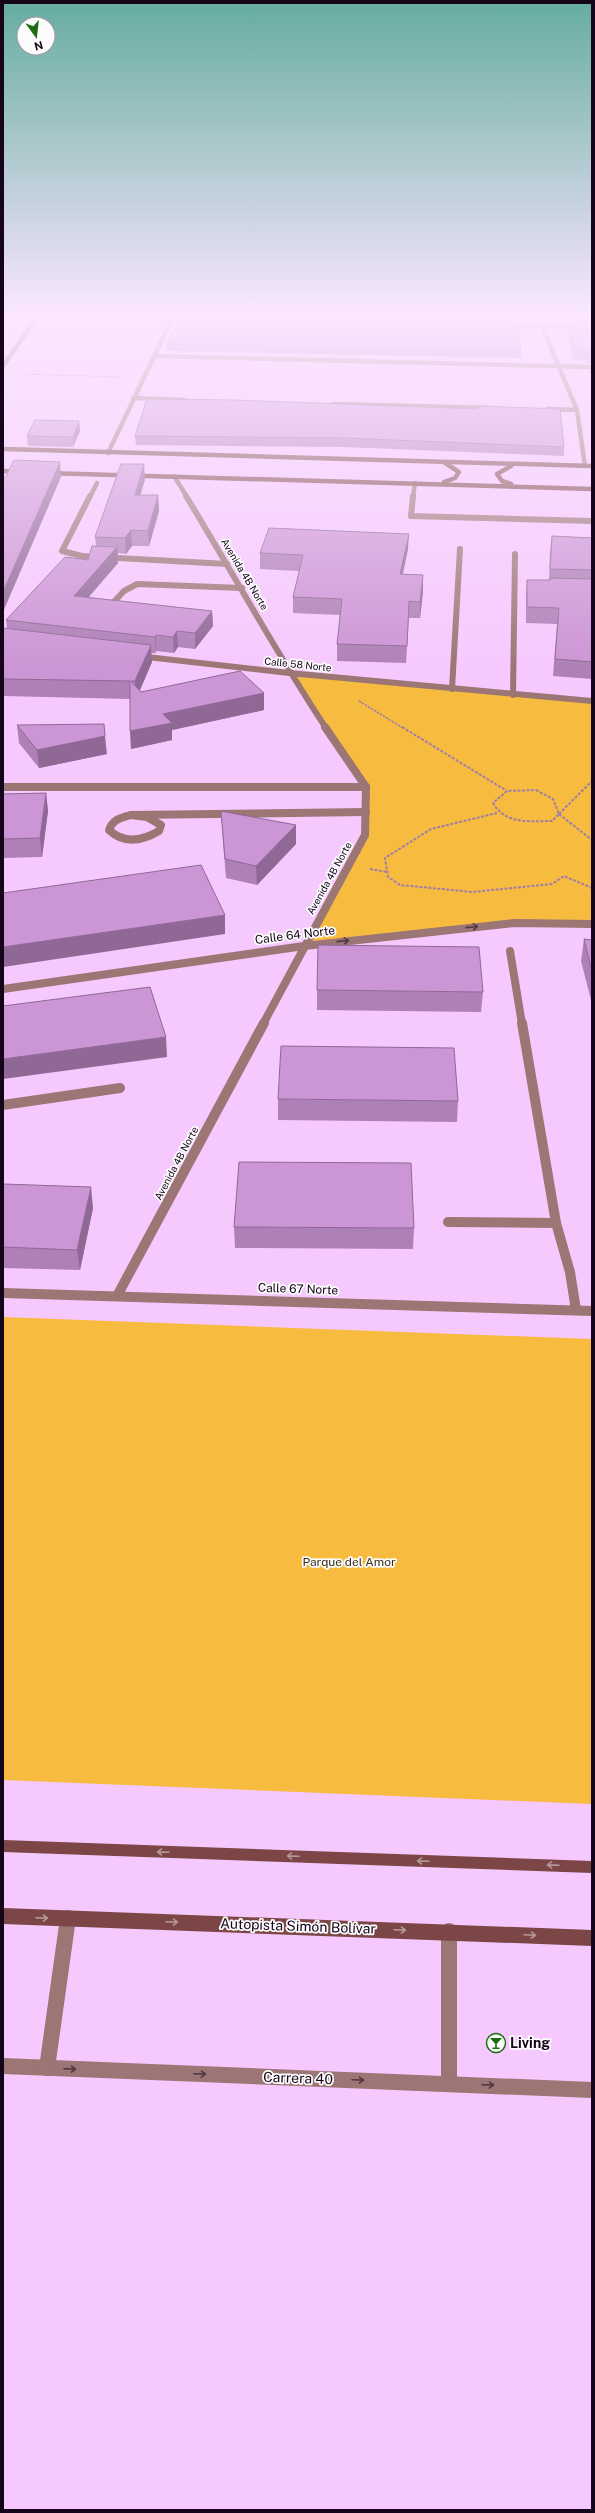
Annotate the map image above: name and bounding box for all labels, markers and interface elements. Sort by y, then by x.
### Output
north arrow [16,16,56,56]
text: N [33,39,44,53]
street label: Avenida 4B Norte [219,536,271,612]
street label: Calle 58 Norte [264,654,333,674]
street label: Avenida 4B Norte [304,839,354,916]
street label: Calle 64 Norte [254,923,336,947]
one-way arrow [466,924,479,931]
one-way arrow [336,938,349,945]
street label: Avenida 4B Norte [152,1124,200,1202]
street label: Calle 67 Norte [258,1281,339,1297]
park label: Parque del Amor [302,1555,396,1569]
one-way arrow [157,1848,170,1855]
one-way arrow [287,1853,300,1860]
one-way arrow [417,1857,430,1865]
one-way arrow [547,1862,560,1869]
one-way arrow [35,1914,48,1921]
street label: Autopista Simón Bolívar [220,1915,376,1937]
one-way arrow [165,1918,178,1926]
one-way arrow [393,1926,406,1934]
one-way arrow [523,1931,536,1939]
bar icon: Living [485,2032,507,2054]
place label: Living [510,2035,550,2051]
one-way arrow [63,2065,76,2072]
street label: Carrera 40 [263,2069,333,2087]
one-way arrow [193,2070,206,2077]
one-way arrow [351,2076,364,2084]
one-way arrow [481,2082,494,2089]

